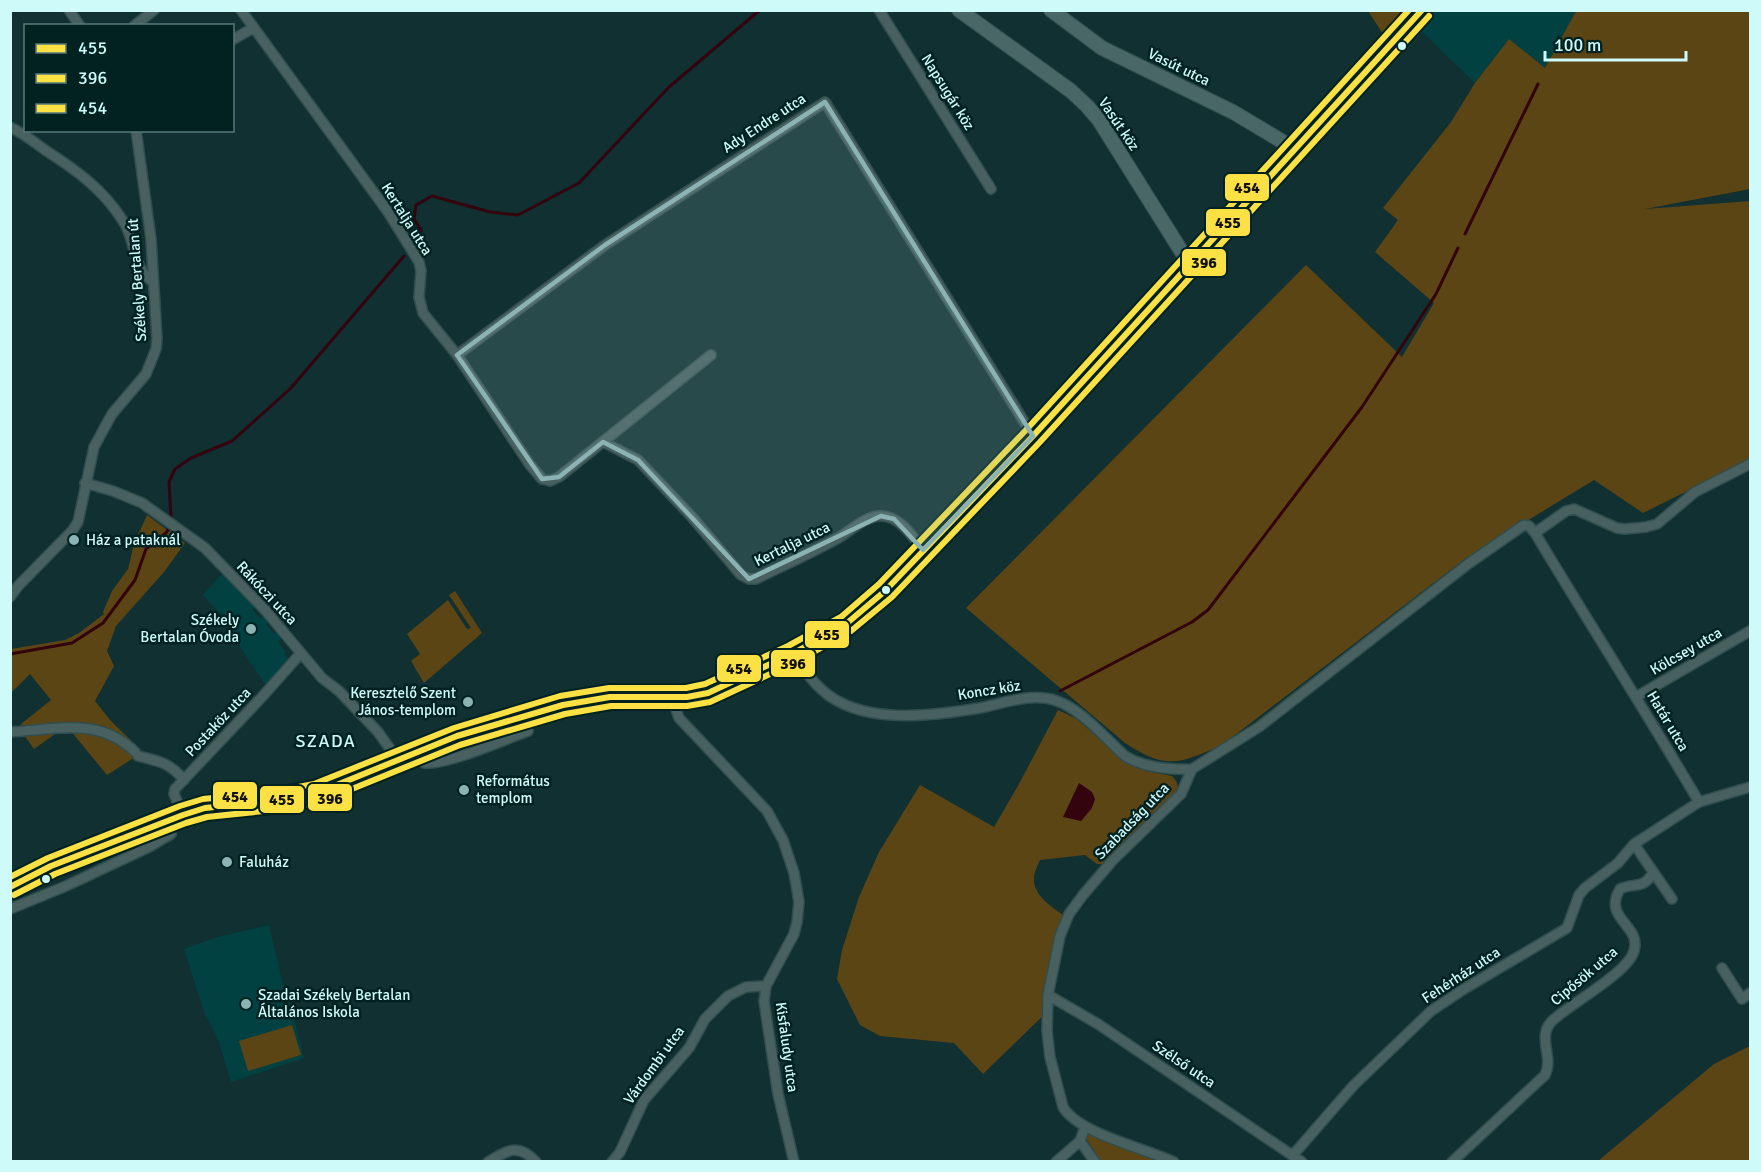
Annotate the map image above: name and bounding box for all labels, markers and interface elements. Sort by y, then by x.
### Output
legend [24,24,234,132]
scale bar [1545,24,1686,62]
text: 100 m [1554,34,1601,56]
text: 455 [78,37,107,59]
unlabelled marker [1396,40,1408,52]
street label: Vasút utca [1145,44,1213,90]
street label: Napsugár köz [917,51,979,134]
text: 396 [78,67,107,89]
street label: Ady Endre utca [719,89,809,157]
street label: Vasút köz [1095,94,1144,154]
text: 454 [78,97,107,119]
line badge: 454 [1224,173,1270,202]
text: 454 [1234,178,1260,198]
street label: Kertalja utca [378,179,436,259]
line badge: 455 [1205,208,1251,237]
text: 455 [1215,213,1241,233]
street label: Székely Bertalan út [124,218,150,342]
line badge: 396 [1181,248,1227,277]
text: 396 [1191,253,1217,273]
street label: Kertalja utca [751,518,833,570]
place label: Ház a pataknál [86,531,181,549]
marker: Ház a pataknál [67,533,81,547]
street label: Rákóczi utca [233,557,301,629]
unlabelled marker [880,584,892,596]
place label: Székely Bertalan Óvoda [140,611,239,646]
line badge: 455 [804,620,850,649]
marker: Székely Bertalan Óvoda [244,622,258,636]
street label: Kölcsey utca [1647,623,1725,679]
text: 455 [814,625,840,645]
line badge: 396 [770,649,816,678]
line badge: 454 [716,654,762,683]
text: 396 [780,654,806,674]
text: 454 [726,659,752,679]
street label: Koncz köz [956,676,1022,704]
street label: Postaköz utca [181,684,255,760]
place label: Keresztelő Szent János-templom [350,684,456,719]
street label: Határ utca [1643,688,1693,754]
marker: Keresztelő Szent János-templom [461,695,475,709]
district label: SZADA [296,730,356,752]
place label: Református templom [476,772,550,807]
street label: Szabadság utca [1091,779,1173,863]
line badge: 454 [212,781,258,810]
line badge: 396 [307,783,353,812]
marker: Református templom [457,783,471,797]
line badge: 455 [259,785,305,814]
text: 454 [222,787,248,807]
text: 396 [317,789,343,809]
text: 455 [269,790,295,810]
place label: Faluház [239,853,289,871]
marker: Faluház [220,855,234,869]
unlabelled marker [40,873,52,885]
street label: Fehérház utca [1418,943,1504,1007]
street label: Cipősök utca [1547,943,1621,1009]
place label: Szadai Székely Bertalan Általános Iskola [258,986,410,1021]
marker: Szadai Székely Bertalan Általános Iskola [239,997,253,1011]
street label: Kisfaludy utca [772,1001,802,1093]
street label: Várdombi utca [620,1022,688,1108]
street label: Szélső utca [1149,1036,1219,1092]

